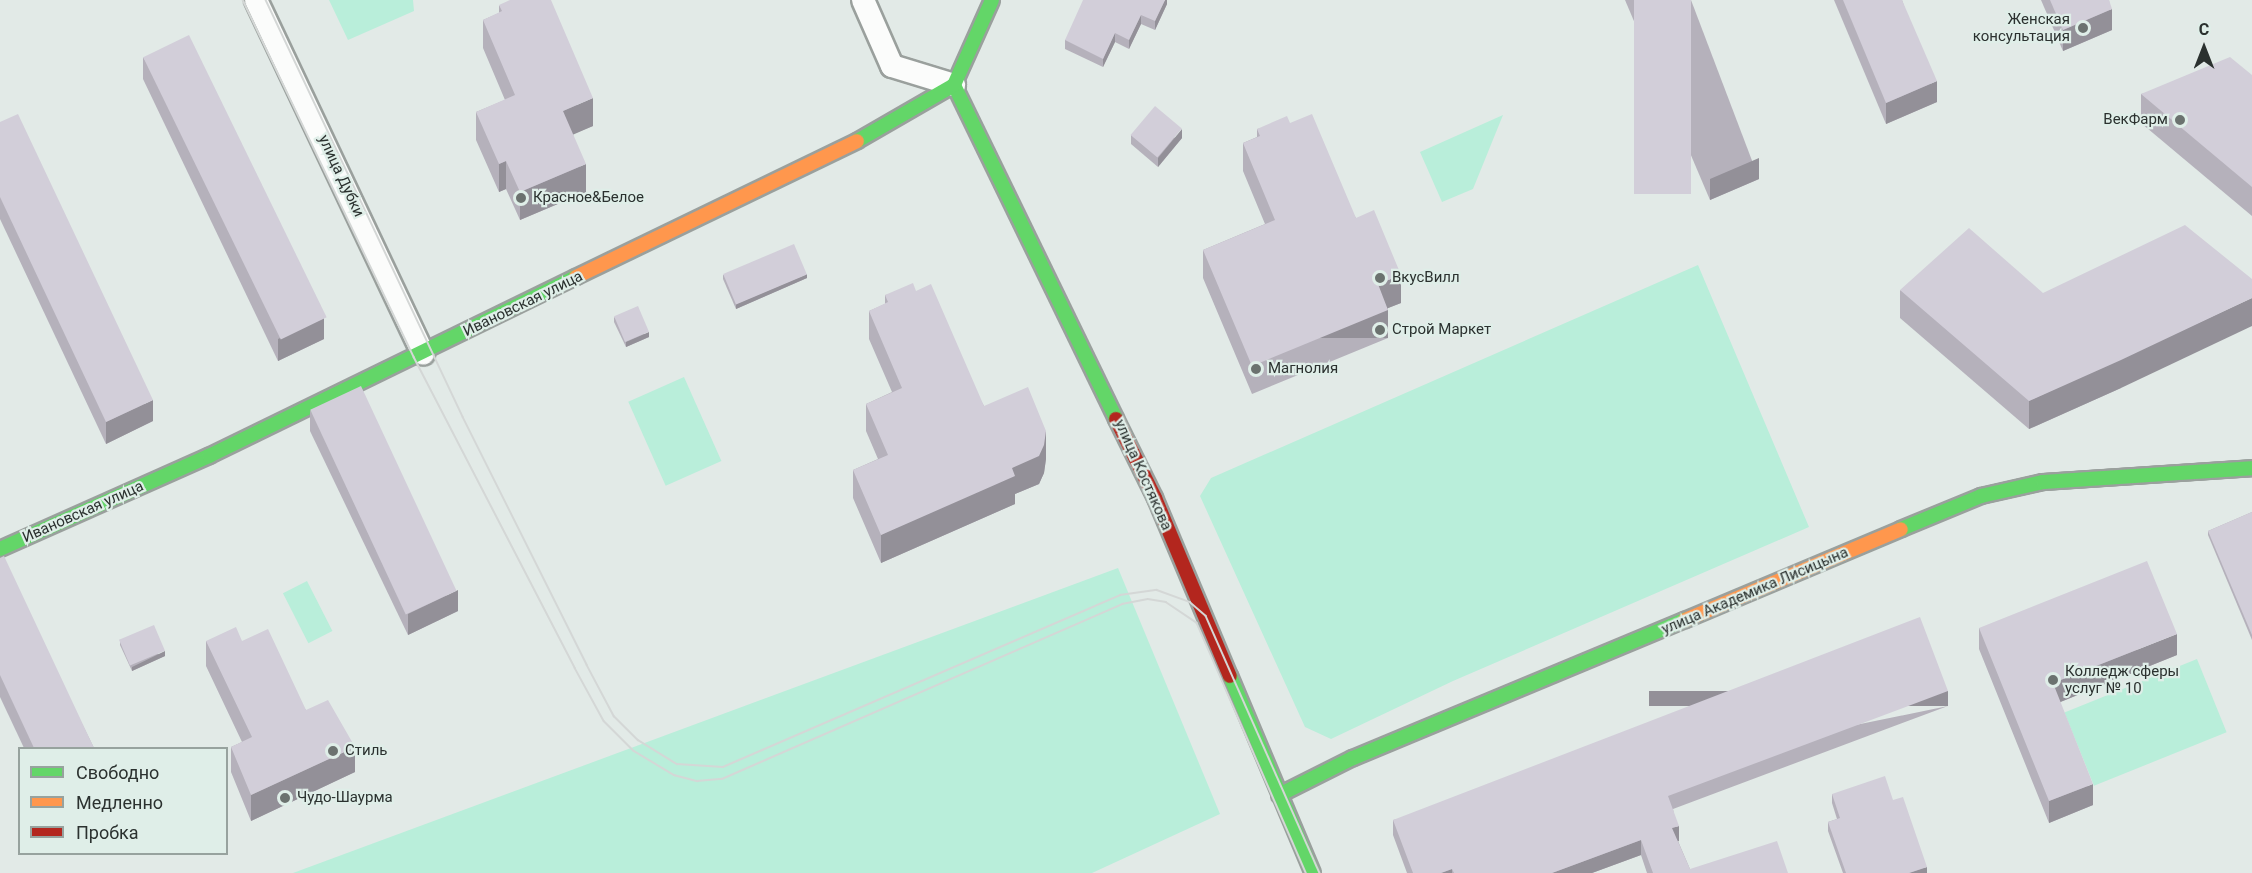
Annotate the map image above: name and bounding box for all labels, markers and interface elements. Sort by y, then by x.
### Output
place label: Женская консультация [1973,10,2070,45]
north arrow [2174,18,2234,78]
marker: Женская консультация [2074,19,2092,37]
text: С [2199,20,2209,39]
place label: ВекФарм [2103,111,2168,129]
marker: ВекФарм [2173,113,2187,127]
street label: улица Дубки [314,132,368,220]
place label: Красное&Белое [533,189,644,207]
marker: Красное&Белое [514,191,528,205]
street label: Ивановская улица [460,267,586,341]
place label: ВкусВилл [1392,269,1460,287]
marker: ВкусВилл [1373,271,1387,285]
place label: Строй Маркет [1392,321,1491,339]
marker: Строй Маркет [1373,323,1387,337]
place label: Магнолия [1268,360,1338,378]
marker: Магнолия [1249,362,1263,376]
street label: улица Костякова [1110,417,1176,533]
street label: Ивановская улица [20,477,146,547]
street label: улица Академика Лисицына [1659,543,1851,639]
place label: Колледж сферы услуг № 10 [2065,662,2179,697]
marker: Колледж сферы услуг № 10 [2046,673,2060,687]
place label: Стиль [345,742,387,760]
marker: Стиль [326,744,340,758]
legend [18,747,228,855]
text: Свободно [76,762,159,783]
place label: Чудо-Шаурма [297,789,393,807]
marker: Чудо-Шаурма [278,791,292,805]
text: Медленно [76,792,163,813]
text: Пробка [76,822,139,843]

